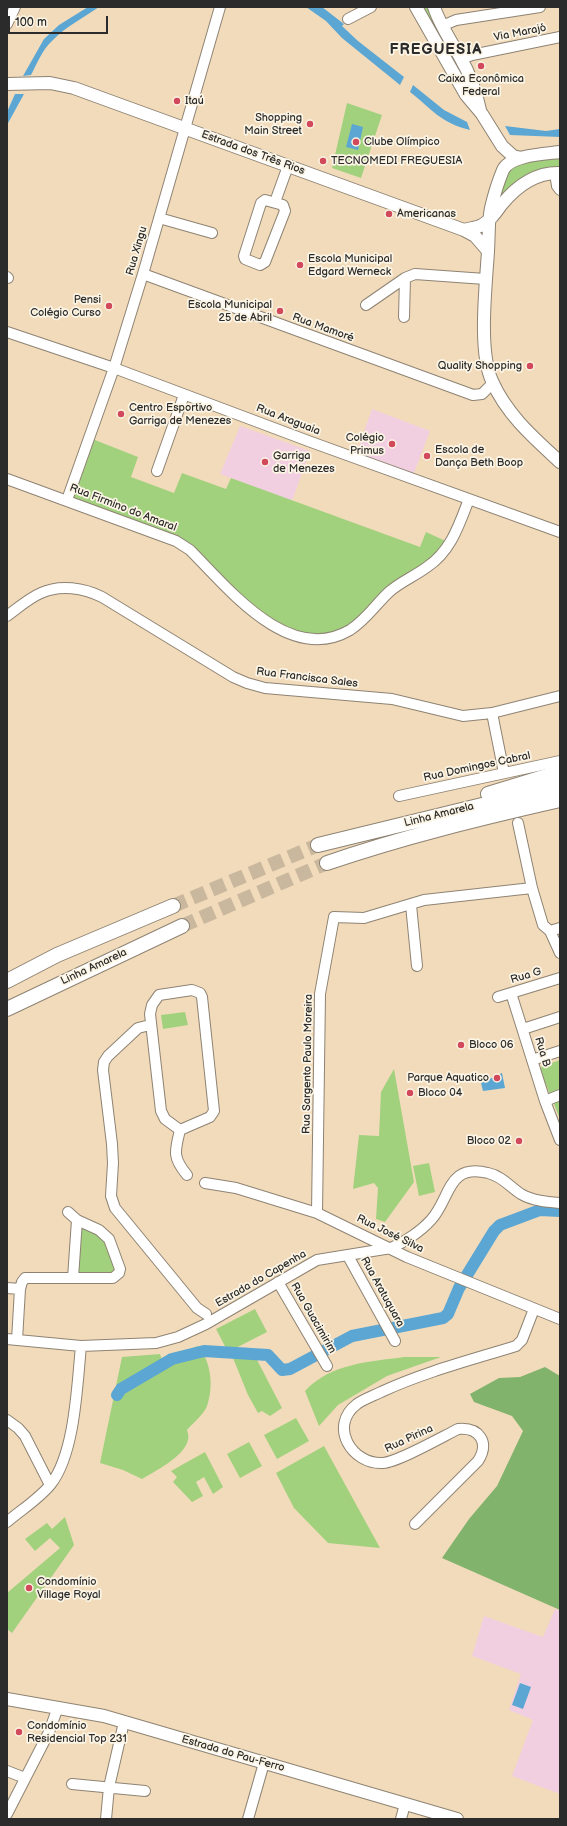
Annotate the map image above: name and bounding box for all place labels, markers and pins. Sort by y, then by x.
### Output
marker: Caixa Econômica Federal [476,61,486,71]
place label: Caixa Econômica Federal [438,72,524,98]
place label: Itaú [185,94,204,108]
marker: Itaú [172,96,182,106]
place label: Shopping Main Street [244,111,302,137]
marker: Shopping Main Street [305,119,315,129]
place label: Clube Olímpico [364,135,440,149]
marker: Clube Olímpico [351,137,361,147]
place label: TECNOMEDI FREGUESIA [331,154,462,168]
marker: TECNOMEDI FREGUESIA [318,156,328,166]
place label: Americanas [397,207,456,221]
marker: Americanas [384,209,394,219]
place label: Escola Municipal Edgard Werneck [308,252,392,278]
marker: Escola Municipal Edgard Werneck [295,260,305,270]
place label: Pensi Colégio Curso [30,293,101,319]
place label: Escola Municipal 25 de Abril [188,298,272,324]
marker: Pensi Colégio Curso [104,301,114,311]
marker: Escola Municipal 25 de Abril [275,306,285,316]
place label: Quality Shopping [438,359,522,373]
marker: Quality Shopping [525,361,535,371]
place label: Centro Esportivo Garriga de Menezes [129,401,231,427]
marker: Centro Esportivo Garriga de Menezes [116,409,126,419]
place label: Colégio Primus [346,431,384,457]
marker: Colégio Primus [387,439,397,449]
place label: Escola de Dança Beth Boop [435,443,523,469]
place label: Garriga de Menezes [273,449,335,475]
marker: Escola de Dança Beth Boop [422,451,432,461]
marker: Garriga de Menezes [260,457,270,467]
place label: Bloco 06 [469,1038,513,1052]
marker: Bloco 06 [456,1040,466,1050]
place label: Parque Aquatico [407,1071,489,1085]
marker: Parque Aquatico [492,1073,502,1083]
place label: Bloco 04 [418,1086,462,1100]
marker: Bloco 04 [405,1088,415,1098]
place label: Bloco 02 [467,1134,511,1148]
marker: Bloco 02 [514,1136,524,1146]
place label: Condomínio Village Royal [37,1575,101,1601]
marker: Condomínio Village Royal [24,1583,34,1593]
place label: Condomínio Residencial Top 231 [27,1719,127,1745]
marker: Condomínio Residencial Top 231 [14,1727,24,1737]

